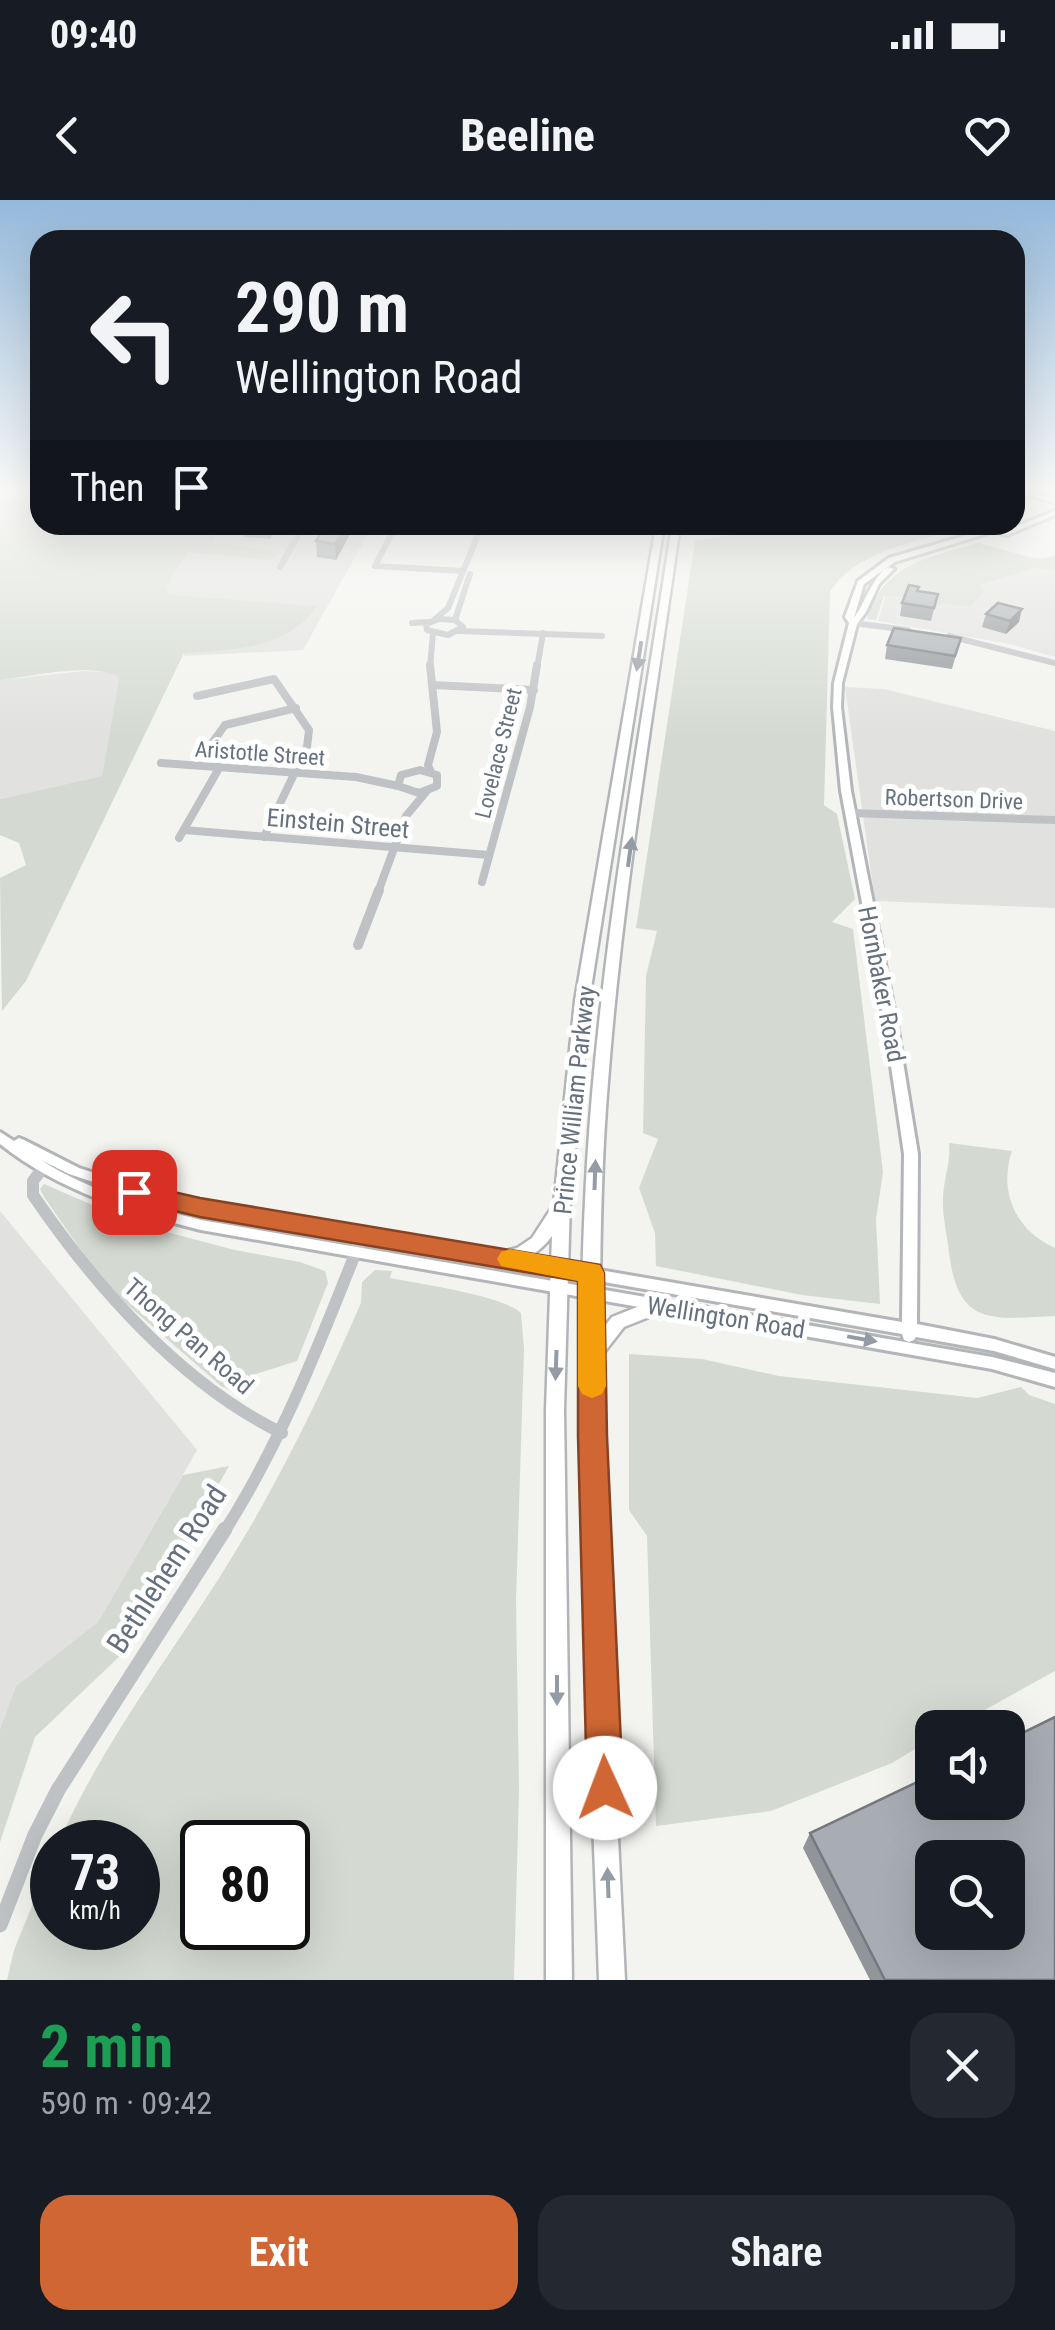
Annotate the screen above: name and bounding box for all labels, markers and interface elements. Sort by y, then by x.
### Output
text: 09:40 [50,13,137,57]
icon: back [40,108,95,163]
icon: heart [960,108,1015,163]
text: Beeline [460,109,595,162]
text: 290 m [235,267,409,349]
icon: left [70,270,200,400]
text: Wellington Road [235,351,523,404]
icon: arrive [164,460,219,515]
text: Then [70,466,144,510]
one-way arrow [630,640,646,672]
street label: Lovelace Street [470,685,527,821]
street label: Aristotle Street [194,736,326,771]
street label: Robertson Drive [884,785,1024,814]
street label: Einstein Street [265,803,410,844]
one-way arrow [622,836,638,868]
street label: Hornbaker Road [852,904,911,1065]
street label: Prince William Parkway [548,984,601,1216]
pin [92,1150,177,1235]
one-way arrow [587,1159,603,1191]
icon: arrive [107,1165,162,1220]
street label: Thong Pan Road [118,1272,259,1400]
street label: Wellington Road [645,1291,807,1344]
one-way arrow [847,1332,878,1347]
one-way arrow [548,1349,564,1381]
street label: Bethlehem Road [99,1478,234,1659]
one-way arrow [549,1674,565,1706]
map controls [915,1710,1025,1950]
button: sound [915,1710,1025,1820]
position arrow [553,1736,657,1840]
speed limit sign: 80 [180,1820,310,1950]
button: search [915,1840,1025,1950]
text: 73 [70,1844,120,1902]
one-way arrow [600,1866,616,1898]
text: km/h [69,1896,121,1925]
text: 2 min [40,2011,173,2082]
button: close [910,2013,1015,2118]
text: 590 m · 09:42 [40,2084,212,2122]
button: Exit [40,2195,518,2310]
button: Share [538,2195,1015,2310]

